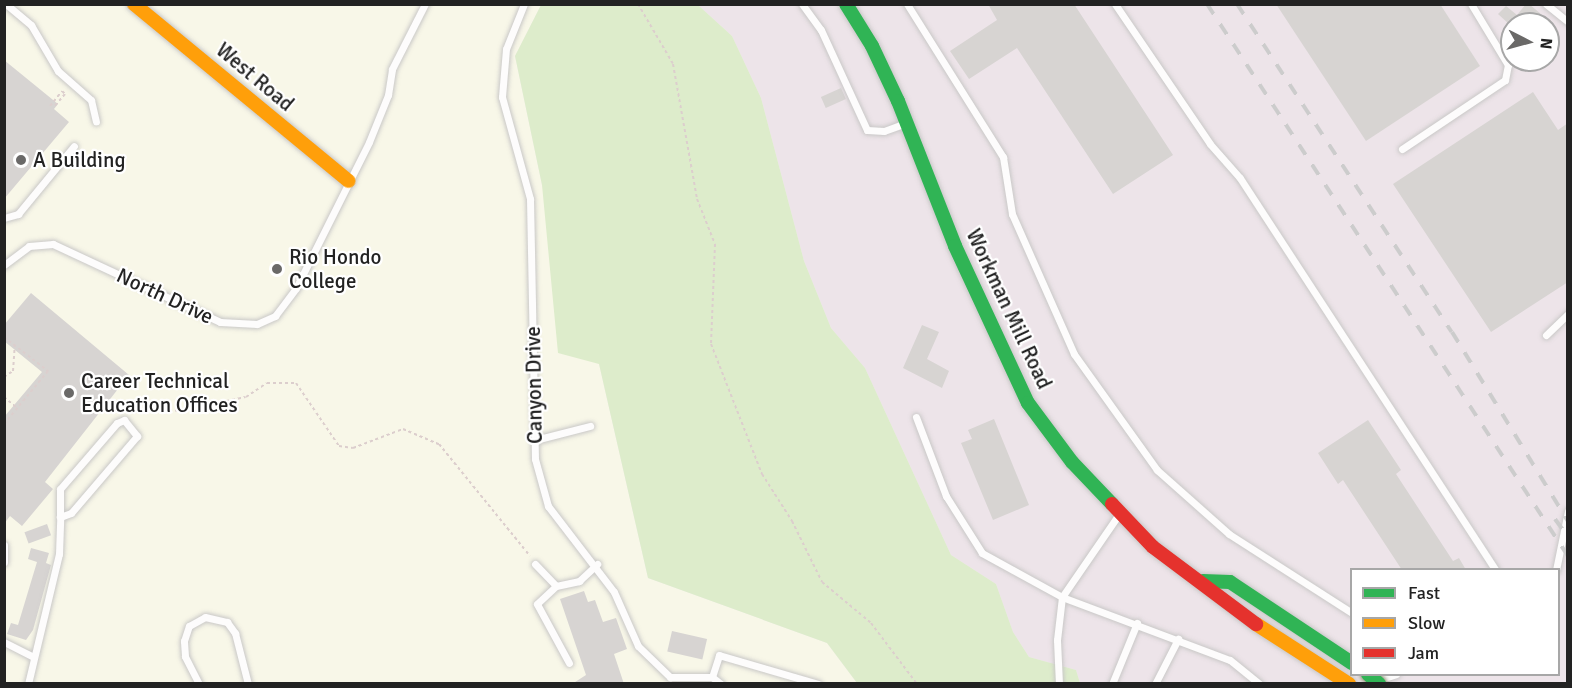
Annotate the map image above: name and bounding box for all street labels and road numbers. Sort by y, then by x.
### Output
street label: West Road [211,37,299,117]
street label: Workman Mill Road [961,225,1057,393]
street label: North Drive [113,263,217,329]
street label: Canyon Drive [520,326,548,444]

